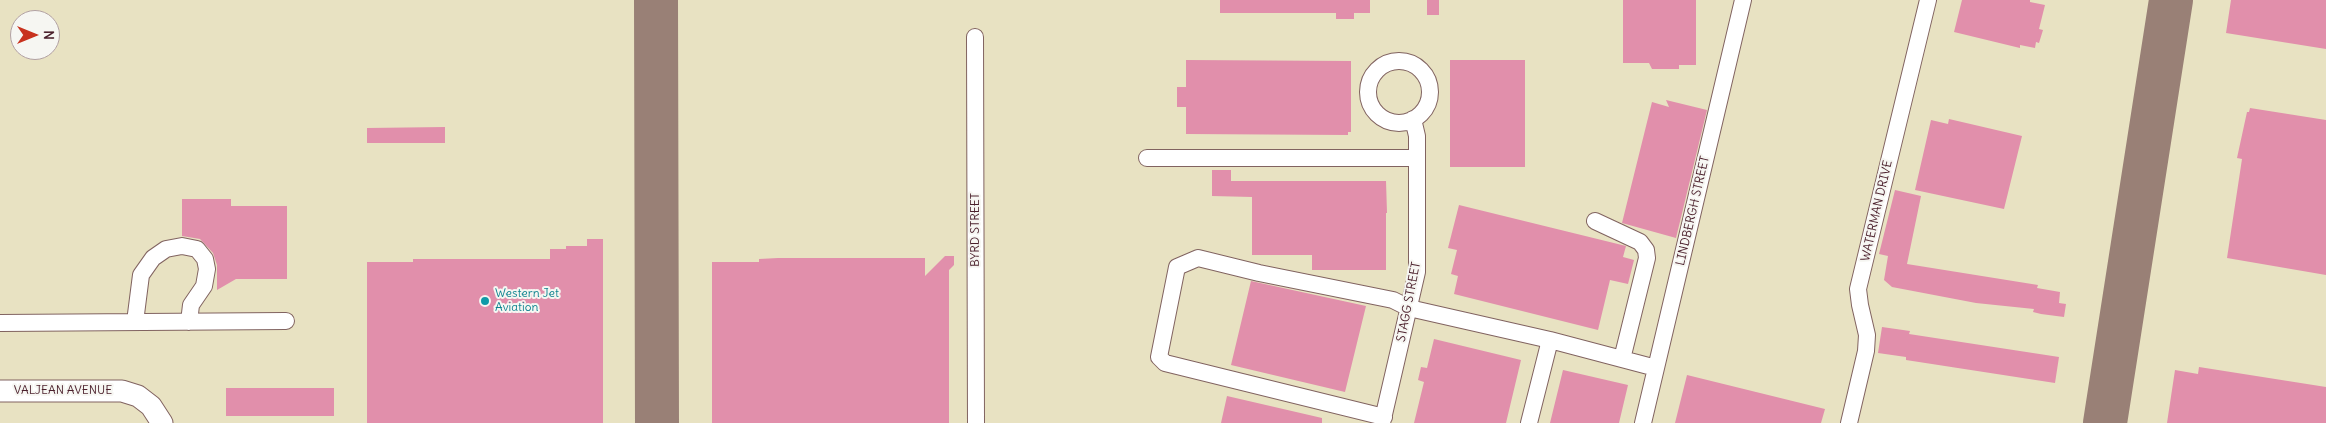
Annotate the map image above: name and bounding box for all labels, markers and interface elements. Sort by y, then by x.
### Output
north arrow [10,10,60,60]
text: N [40,30,58,40]
street label: LINDBERGH STREET [1673,155,1713,267]
street label: WATERMAN DRIVE [1858,159,1896,263]
street label: BYRD STREET [969,193,983,267]
street label: STAGG STREET [1394,261,1424,343]
place label: Western Jet Aviation [495,287,559,315]
marker: Western Jet Aviation [479,295,491,307]
street label: VALJEAN AVENUE [14,384,112,398]

